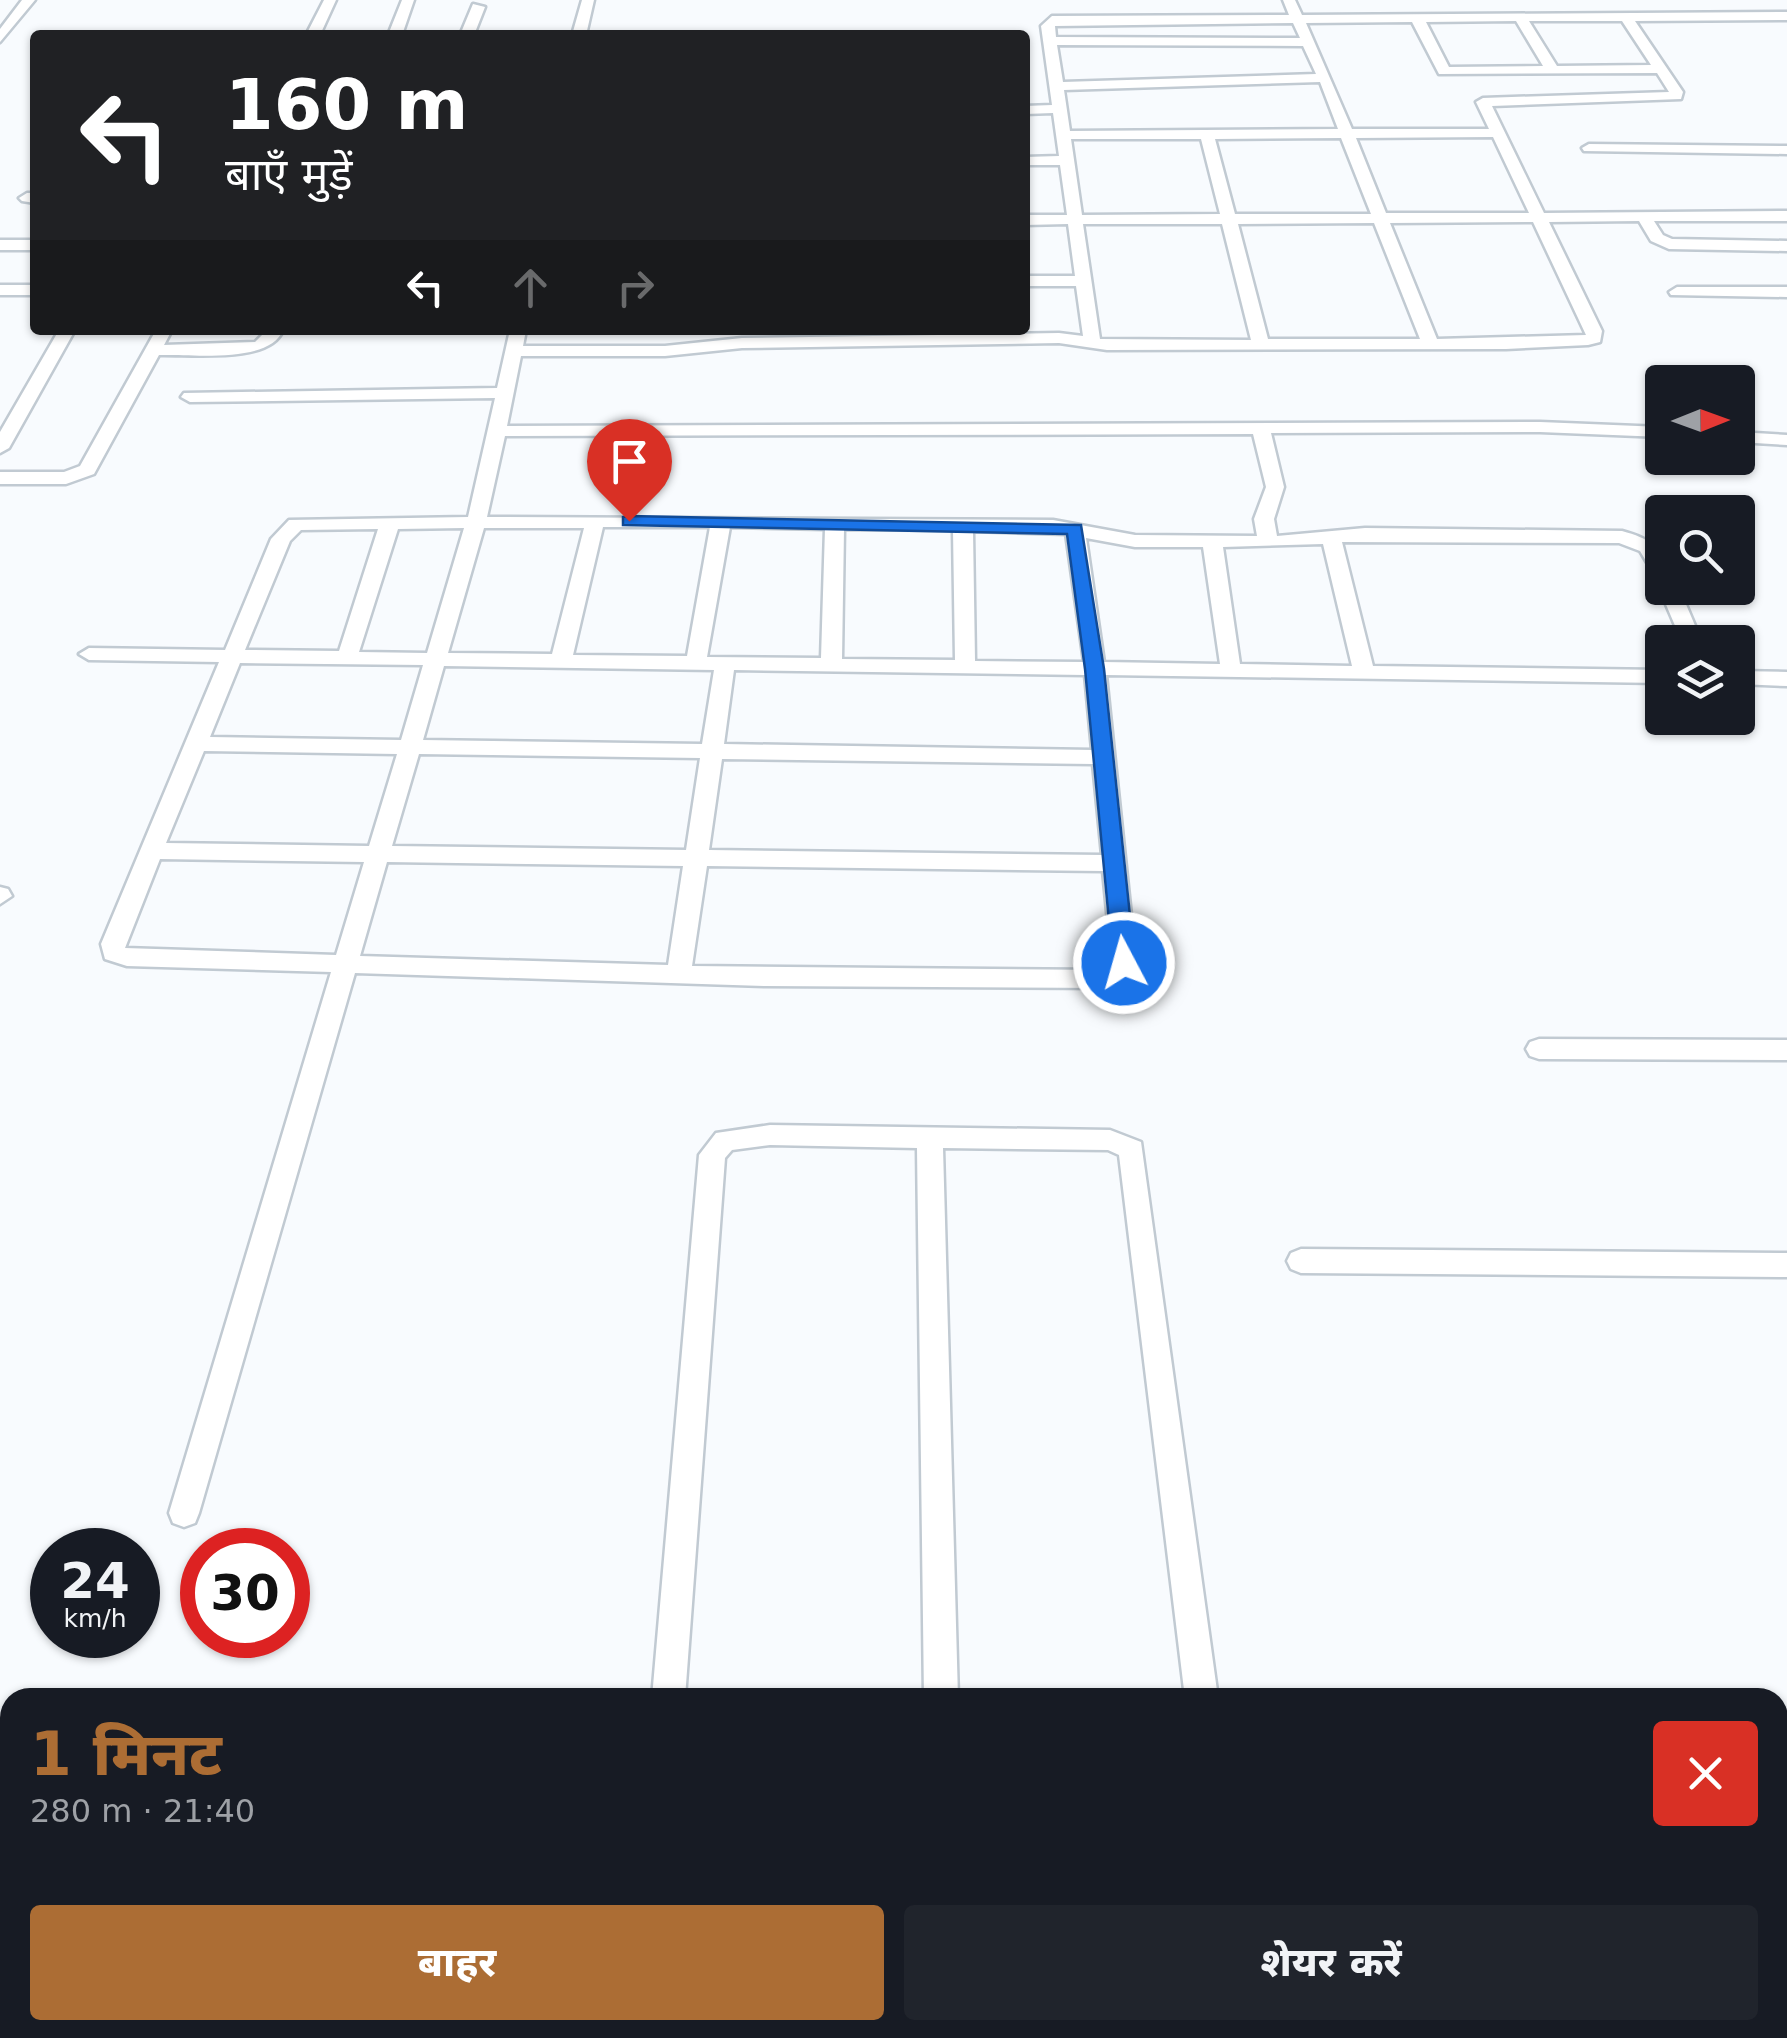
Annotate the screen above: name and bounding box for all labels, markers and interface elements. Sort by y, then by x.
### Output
text: 160 m [225,64,468,146]
icon: left [60,70,190,200]
text: बाएँ मुड़ें [225,148,353,201]
icon: left [398,260,453,315]
icon: ahead [503,260,558,315]
icon: right [608,260,663,315]
north arrow [1645,365,1755,475]
map controls [1645,365,1755,735]
pin [587,419,672,522]
icon: arrive [602,434,657,489]
button: search [1645,495,1755,605]
button: layers [1645,625,1755,735]
position arrow [1072,911,1176,1015]
speed limit sign: 30 [180,1528,310,1658]
text: 24 [60,1552,130,1610]
text: km/h [63,1604,127,1633]
text: 1 मिनट [30,1719,222,1789]
button: close [1653,1721,1758,1826]
text: 280 m · 21:40 [30,1792,255,1830]
button: बाहर [30,1905,884,2020]
button: शेयर करें [904,1905,1758,2020]

